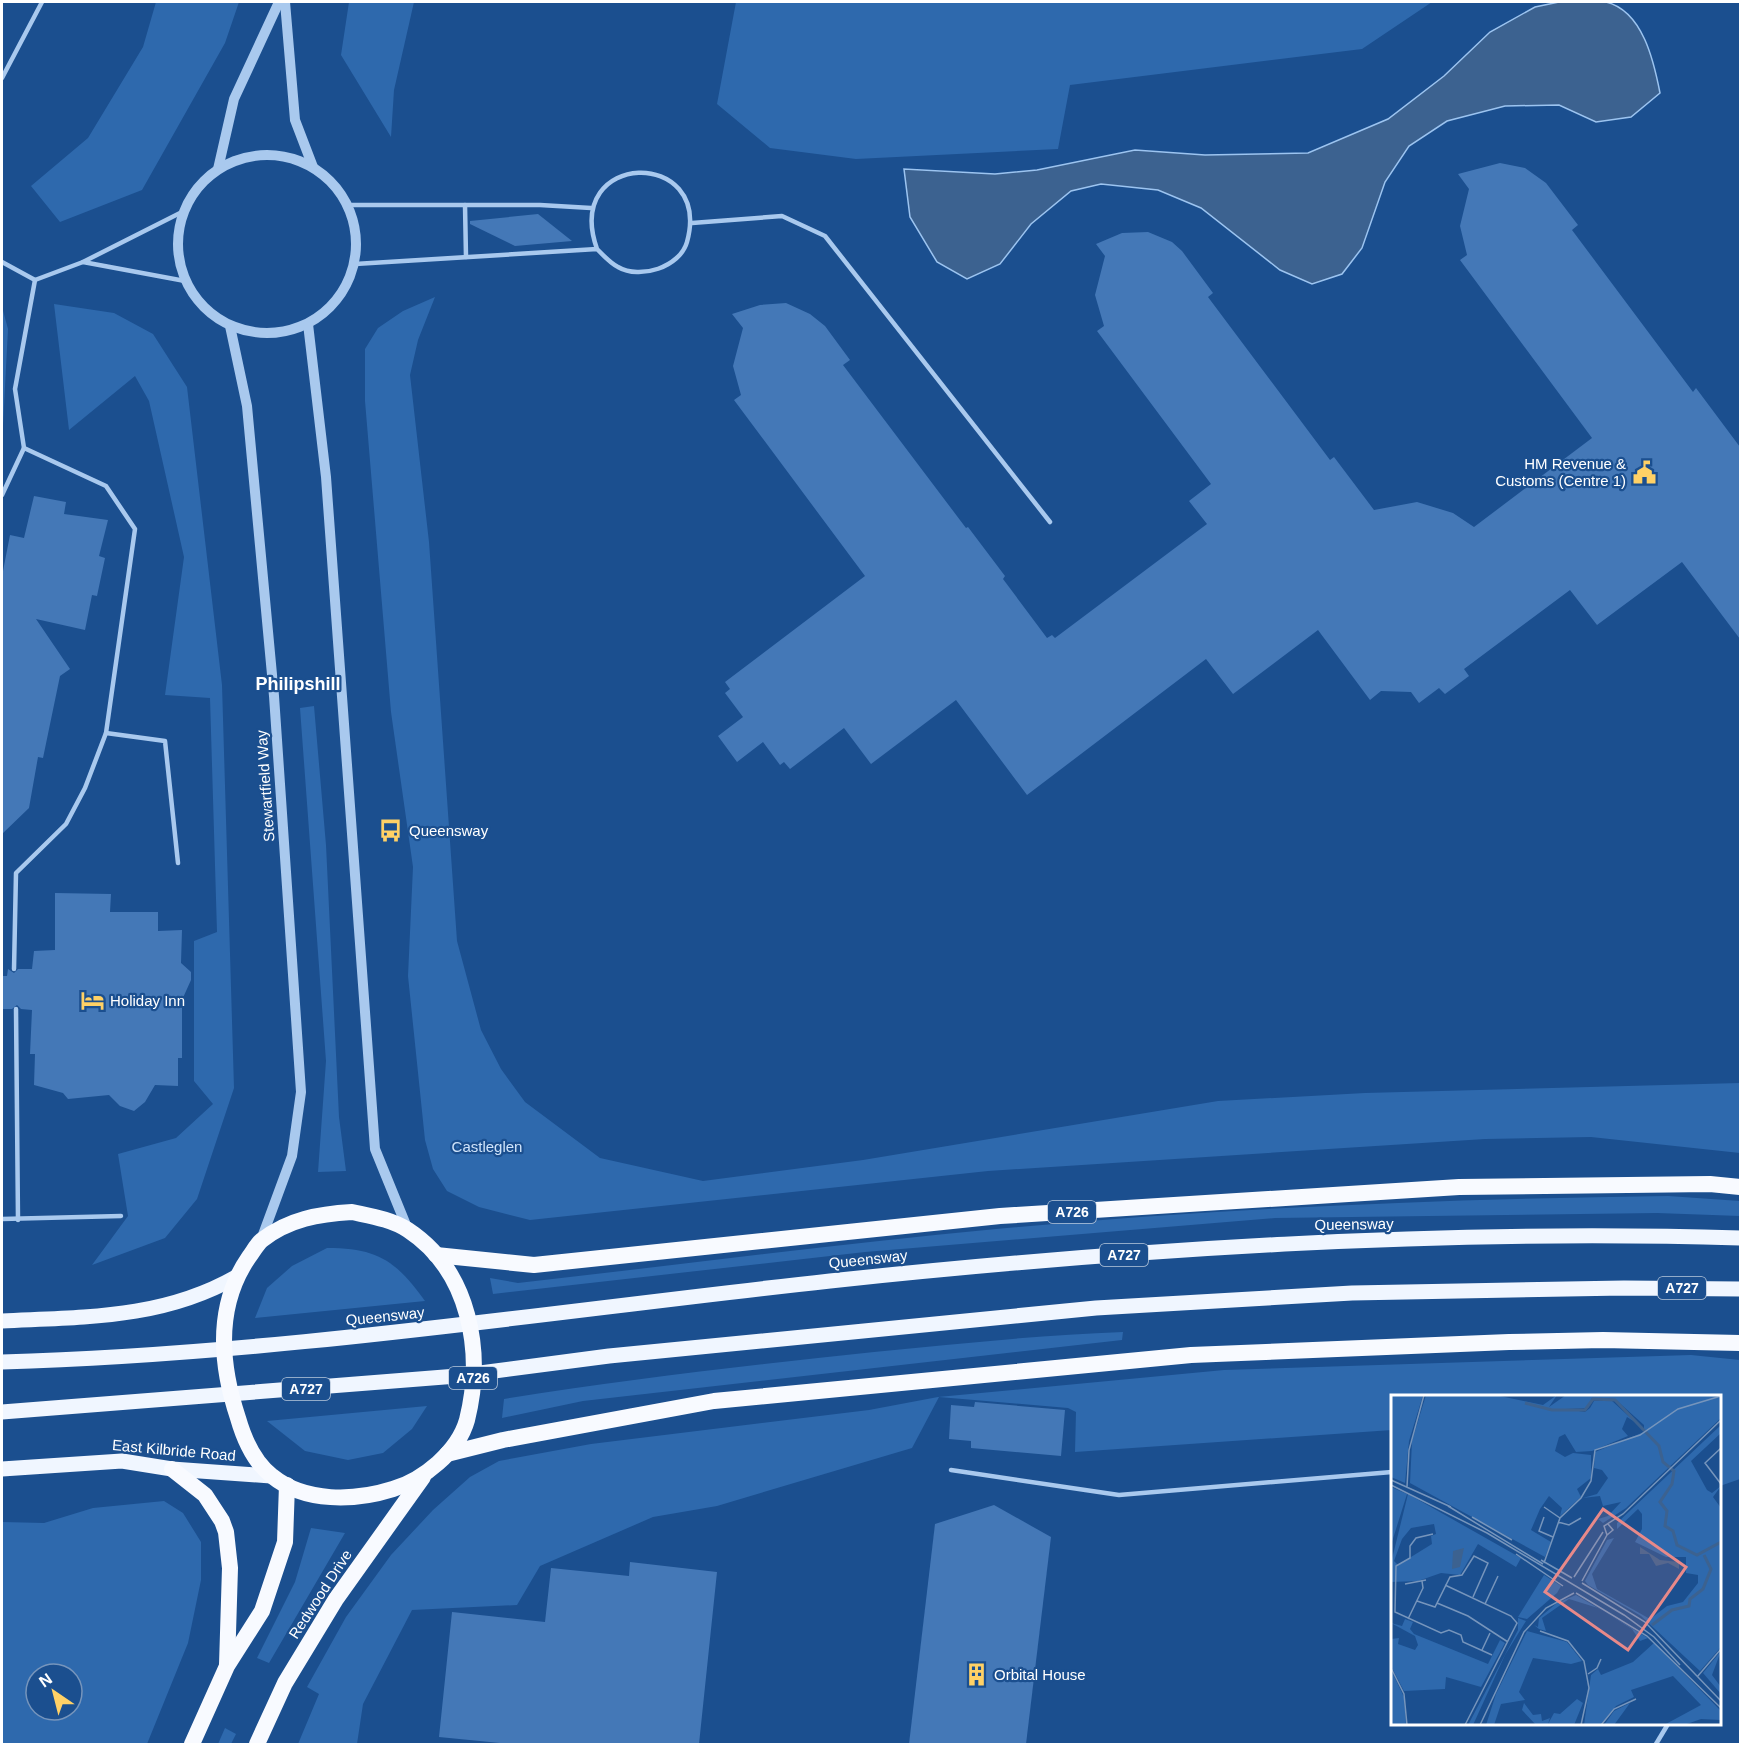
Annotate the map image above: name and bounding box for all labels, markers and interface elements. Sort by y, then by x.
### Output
place label: HM Revenue & Customs (Centre 1) [1495,455,1626,489]
public building icon: HM Revenue & Customs (Centre 1) [1631,459,1657,485]
district label: Philipshill [255,674,341,694]
street label: Stewartfield Way [253,729,277,842]
bus stop icon: Queensway [378,817,404,843]
place label: Queensway [409,822,489,839]
hotel icon: Holiday Inn [79,987,105,1013]
place label: Holiday Inn [110,992,185,1009]
park label: Castleglen [452,1138,522,1155]
road number: A726 [1048,1201,1096,1223]
street label: Queensway [1314,1215,1394,1233]
road number: A727 [1100,1244,1148,1266]
street label: Queensway [828,1246,909,1272]
road number: A727 [1658,1277,1706,1299]
street label: Queensway [345,1303,426,1329]
road number: A726 [449,1367,497,1389]
road number: A727 [282,1378,330,1400]
inset map [1391,1395,1721,1725]
street label: East Kilbride Road [111,1436,237,1464]
street label: Redwood Drive [285,1546,355,1642]
building icon: Orbital House [963,1661,989,1687]
north arrow [24,1662,84,1722]
place label: Orbital House [994,1666,1086,1683]
text: N [36,1670,55,1690]

